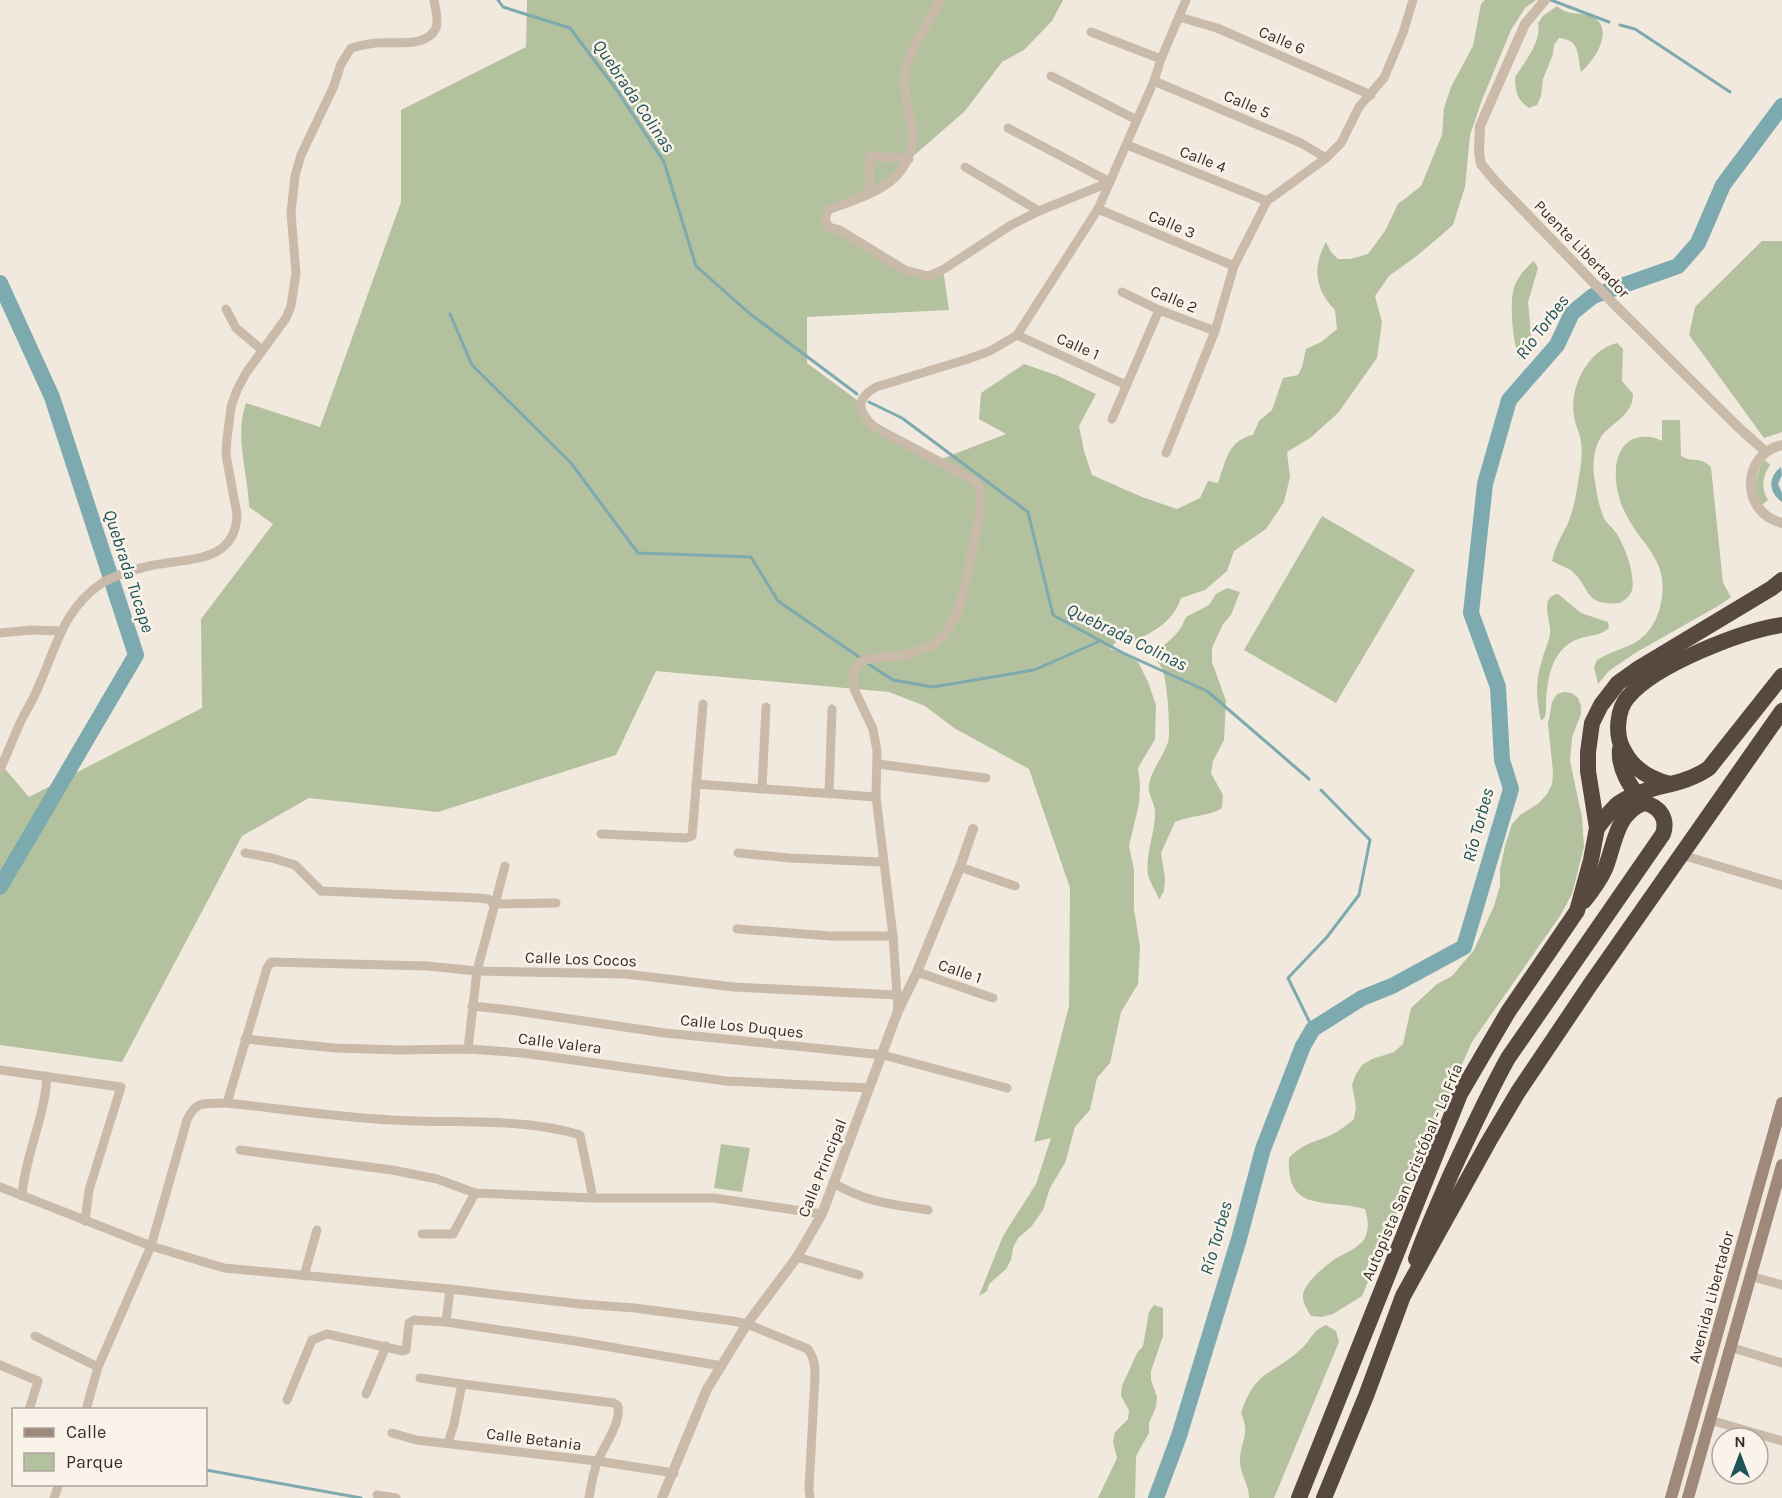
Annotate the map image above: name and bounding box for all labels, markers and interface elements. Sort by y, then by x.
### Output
street label: Calle 6 [1256,22,1308,58]
water label: Quebrada Colinas [588,35,680,157]
street label: Calle 5 [1221,86,1273,122]
street label: Calle 4 [1177,141,1229,177]
street label: Puente Libertador [1530,196,1634,302]
street label: Calle 3 [1146,206,1198,242]
street label: Calle 2 [1148,281,1200,317]
water label: Río Torbes [1510,290,1574,364]
street label: Calle 1 [1054,328,1102,364]
water label: Quebrada Tucape [99,507,159,635]
water label: Quebrada Colinas [1063,598,1191,676]
water label: Río Torbes [1458,786,1498,864]
street label: Calle Los Cocos [525,948,637,970]
street label: Calle 1 [936,955,984,987]
street label: Calle Los Duques [679,1010,805,1042]
street label: Calle Valera [517,1028,603,1058]
street label: Autopista San Cristóbal - La Fría [1358,1061,1466,1283]
street label: Calle Principal [794,1116,850,1220]
water label: Río Torbes [1195,1199,1237,1277]
street label: Avenida Libertador [1684,1229,1738,1365]
legend [12,1408,207,1486]
text: Calle [66,1421,106,1443]
street label: Calle Betania [485,1424,583,1454]
north arrow [1710,1426,1770,1486]
text: N [1734,1432,1746,1451]
text: Parque [66,1451,123,1473]

